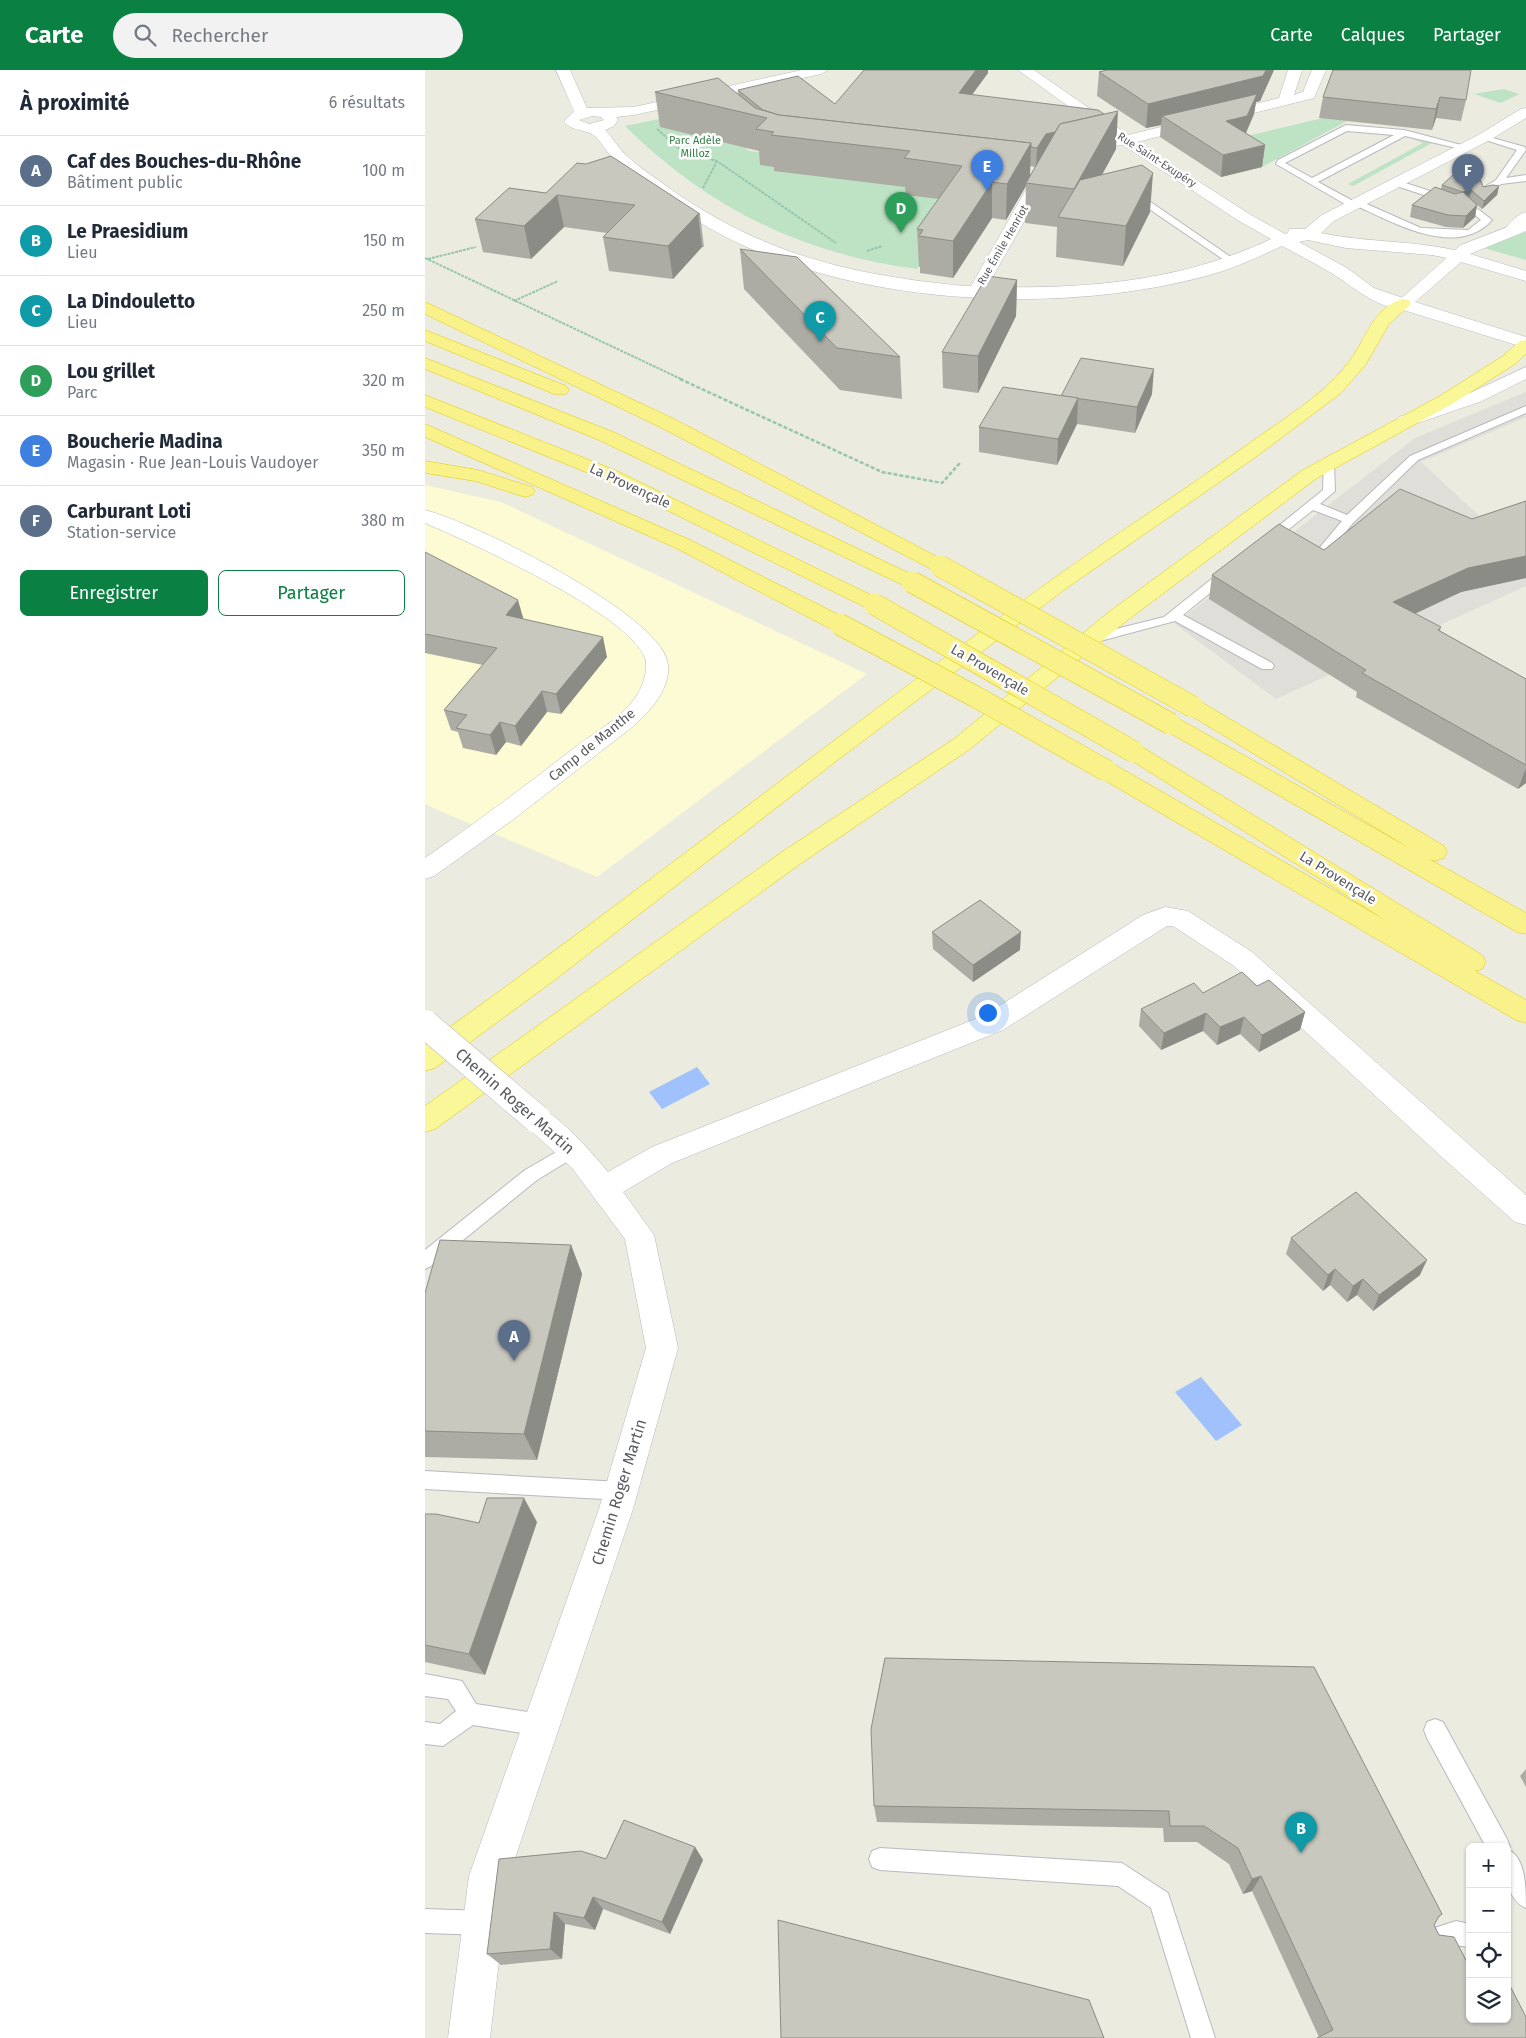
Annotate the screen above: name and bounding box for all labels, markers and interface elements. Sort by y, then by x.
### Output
search box [113,13,463,58]
text: Carte [25,21,83,49]
icon: search [131,21,159,49]
text: Rechercher [171,24,268,47]
text: Carte [1270,24,1313,46]
text: Calques [1341,24,1405,46]
text: Partager [1433,24,1501,46]
text: À proximité [20,90,129,116]
text: 6 résultats [329,93,405,112]
street label: Rue Saint-Exupéry [1115,130,1199,191]
park label: Parc Adèle Milloz [669,134,721,160]
text: Caf des Bouches-du-Rhône [67,150,301,173]
pin: E [971,150,1003,191]
pin: F [1452,154,1484,195]
text: A [31,161,41,180]
text: 100 m [362,161,405,180]
text: Bâtiment public [67,173,183,192]
pin: D [885,192,917,233]
street label: Rue Émile Henriot [974,202,1031,287]
text: Le Praesidium [67,220,188,243]
text: B [31,231,41,250]
text: 150 m [363,231,405,250]
text: Lieu [67,243,98,262]
text: La Dindouletto [67,290,195,313]
text: C [31,301,41,320]
text: 250 m [362,301,405,320]
pin: C [804,301,836,342]
text: Lieu [67,313,98,332]
text: Lou grillet [67,360,155,383]
text: D [31,371,41,390]
text: 320 m [362,371,405,390]
text: Parc [67,383,97,402]
text: Boucherie Madina [67,430,223,453]
text: E [32,441,40,460]
text: 350 m [362,441,405,460]
text: Magasin · Rue Jean-Louis Vaudoyer [67,453,318,472]
street label: La Provençale [587,460,673,512]
text: Carburant Loti [67,500,191,523]
text: F [32,511,40,530]
text: 380 m [361,511,405,530]
text: Station-service [67,523,176,542]
button: Enregistrer [20,570,208,616]
button: Partager [218,570,405,616]
street label: La Provençale [948,641,1032,699]
street label: Camp de Manthe [545,705,639,785]
street label: La Provençale [1296,848,1380,908]
your location [975,1000,1001,1026]
street label: Chemin Roger Martin [452,1044,578,1158]
pin: A [498,1320,530,1361]
street label: Chemin Roger Martin [588,1417,650,1567]
pin: B [1285,1812,1317,1853]
map controls [1466,1843,1511,2023]
button: + [1466,1843,1511,1888]
button: − [1466,1888,1511,1933]
button: locate [1466,1933,1511,1978]
button: layers [1466,1978,1511,2023]

